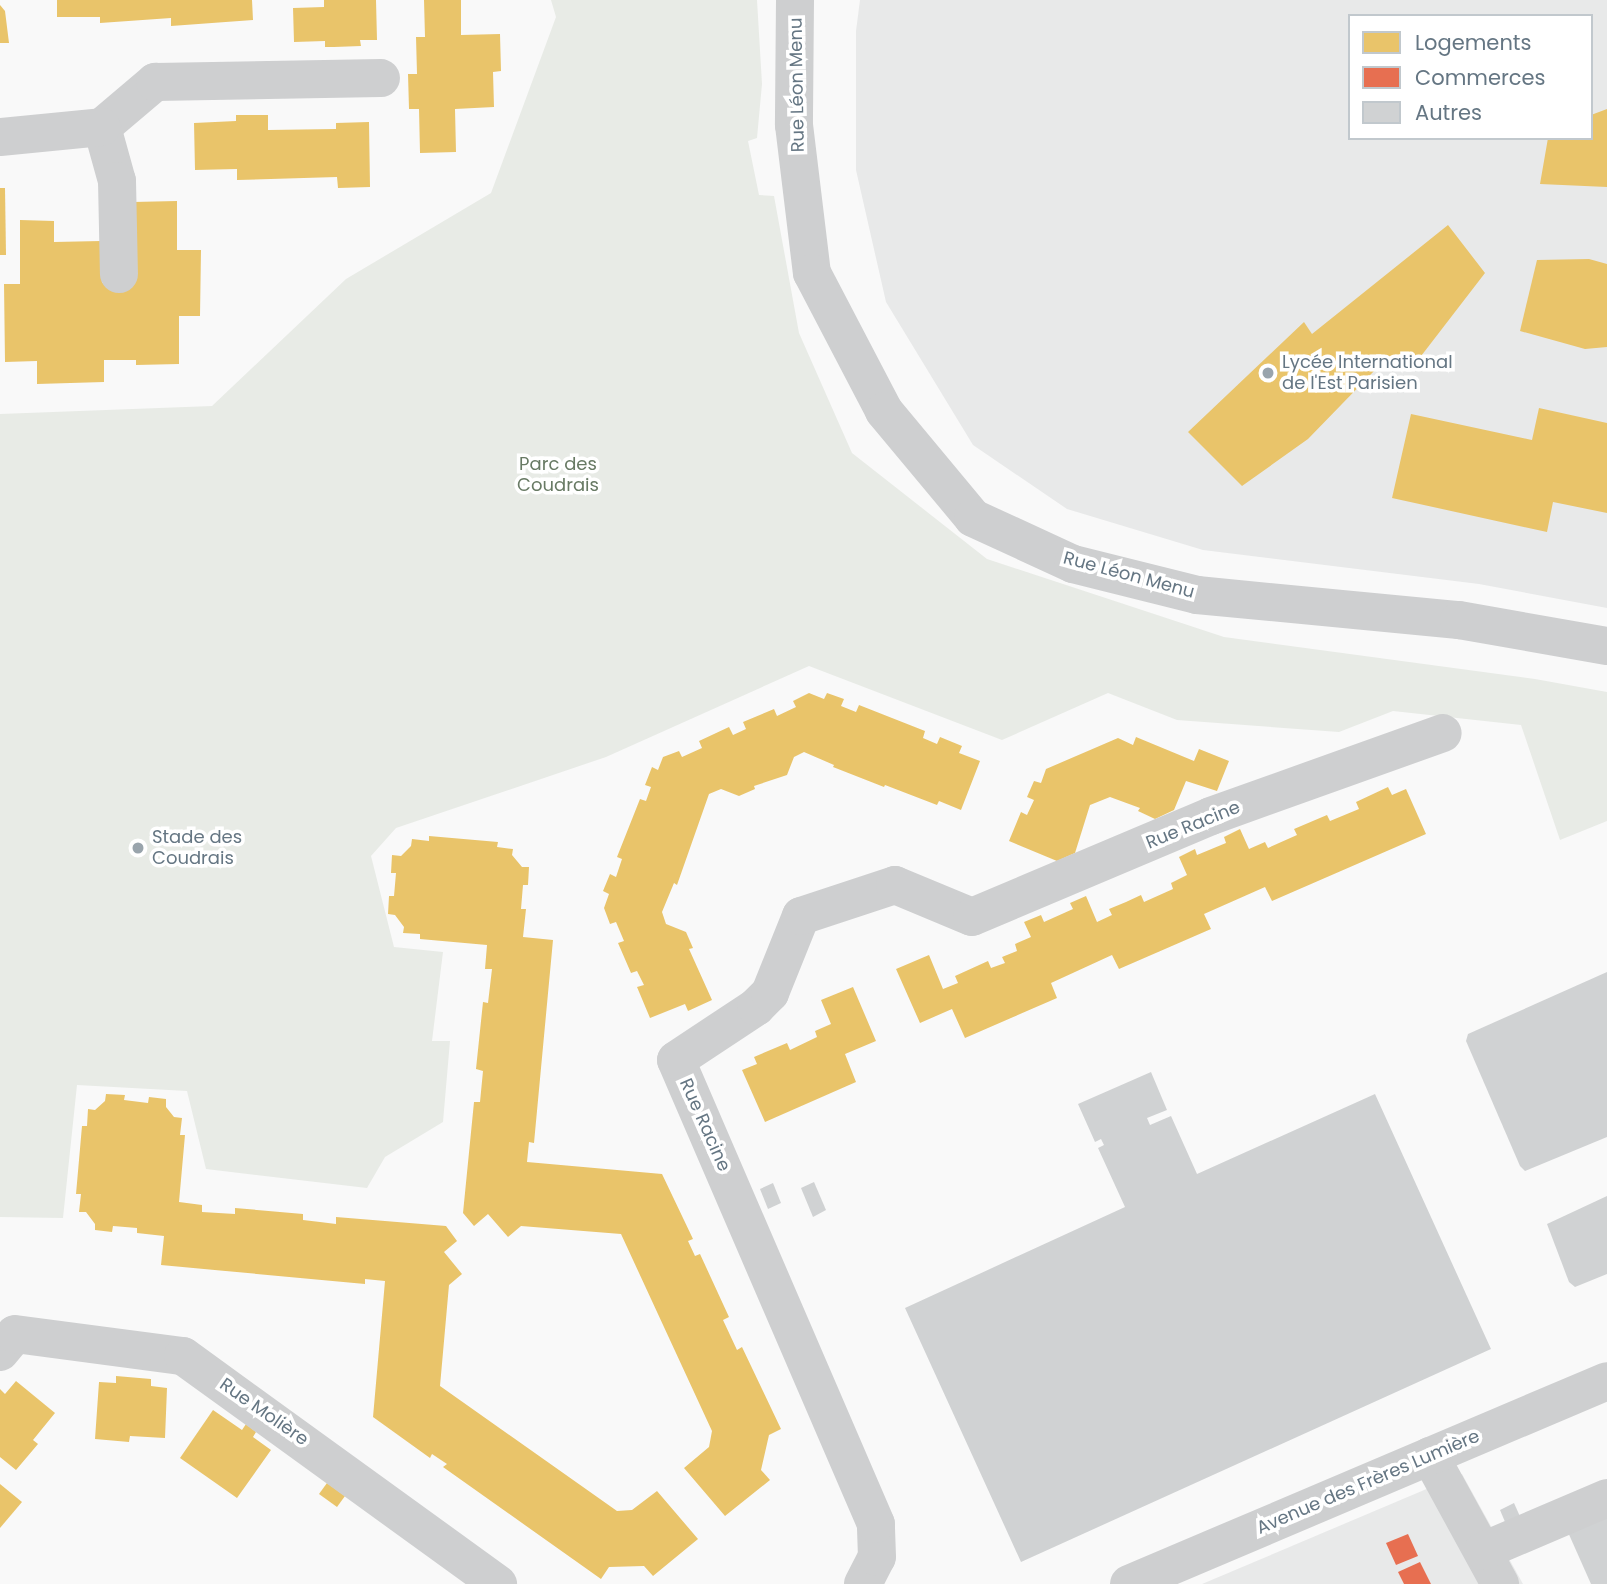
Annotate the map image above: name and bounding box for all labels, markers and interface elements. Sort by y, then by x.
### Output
legend [1348,14,1593,140]
street label: Rue Léon Menu [785,17,809,153]
text: Logements [1415,28,1531,57]
text: Commerces [1415,63,1546,92]
text: Autres [1415,98,1482,127]
place label: Lycée International de l'Est Parisien [1282,352,1453,394]
marker: Lycée International de l'Est Parisien [1260,365,1276,381]
park label: Parc des Coudrais [517,454,599,496]
street label: Rue Léon Menu [1061,547,1197,603]
street label: Rue Racine [1143,796,1243,854]
place label: Stade des Coudrais [152,827,242,870]
marker: Stade des Coudrais [130,840,146,856]
street label: Rue Racine [675,1075,735,1175]
street label: Rue Molière [215,1374,313,1450]
street label: Avenue des Frères Lumière [1253,1425,1483,1539]

